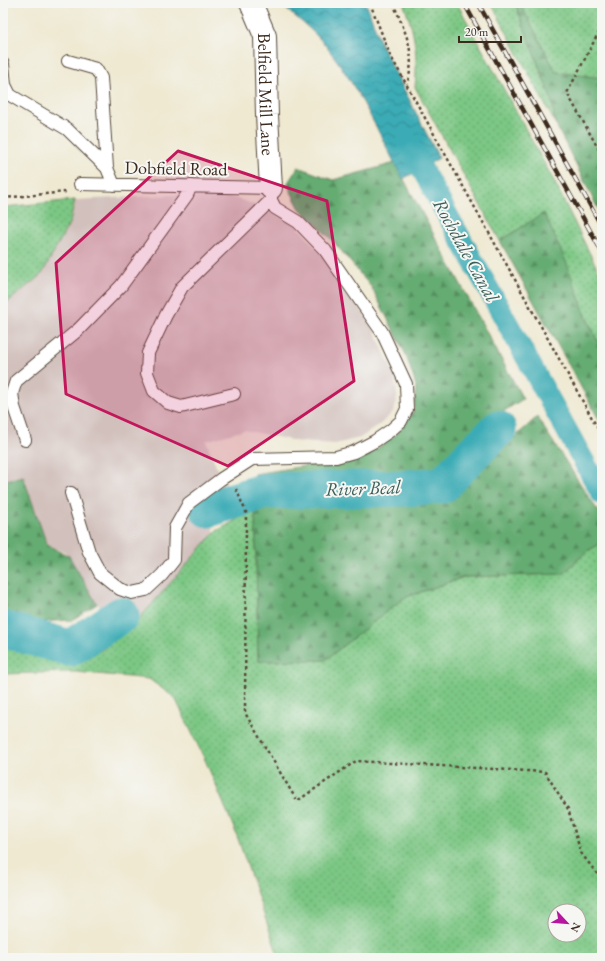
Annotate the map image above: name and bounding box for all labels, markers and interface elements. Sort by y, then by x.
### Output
scale bar [459,18,521,44]
text: 20 m [465,24,489,40]
street label: Belfield Mill Lane [253,33,281,156]
street label: Dobfield Road [124,156,228,180]
water label: Rochdale Canal [427,194,505,307]
water label: River Beal [325,474,402,502]
north arrow [547,903,587,943]
text: N [568,920,584,935]

